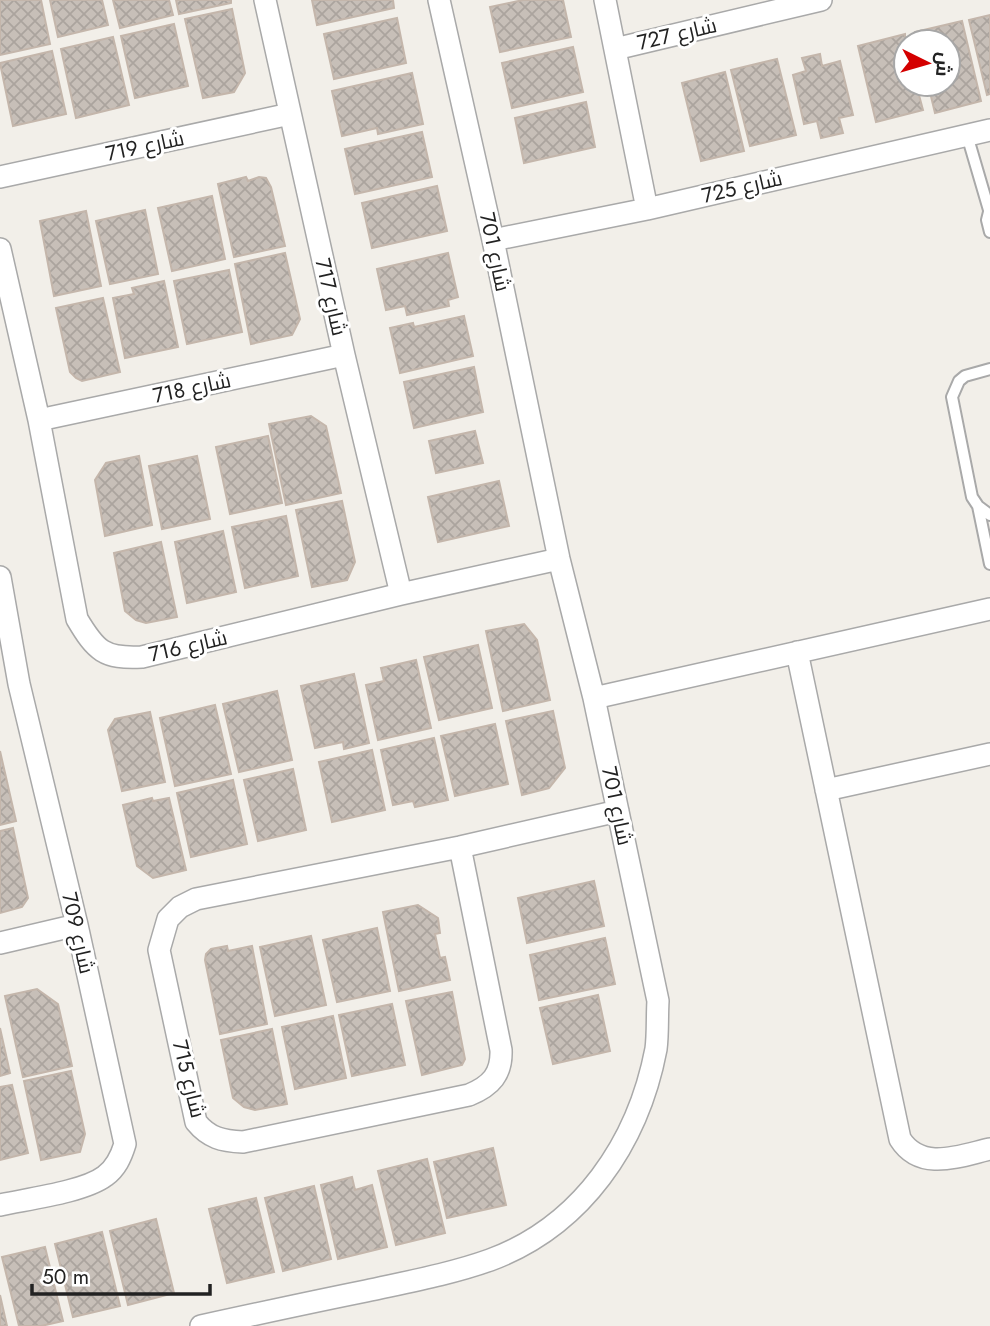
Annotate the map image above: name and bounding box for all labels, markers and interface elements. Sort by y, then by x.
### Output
street label: شارع 727 [634,10,720,58]
north arrow [892,28,962,98]
text: ش [929,51,958,78]
street label: شارع 719 [103,123,187,169]
street label: شارع 725 [699,163,785,211]
street label: شارع 701 [472,210,518,294]
street label: شارع 717 [308,255,354,339]
street label: شارع 718 [150,365,234,411]
street label: شارع 716 [146,622,230,670]
street label: شارع 701 [594,764,640,848]
street label: شارع 709 [54,889,102,977]
street label: شارع 715 [165,1037,213,1121]
scale bar [32,1252,210,1296]
text: 50 m [42,1262,89,1292]

